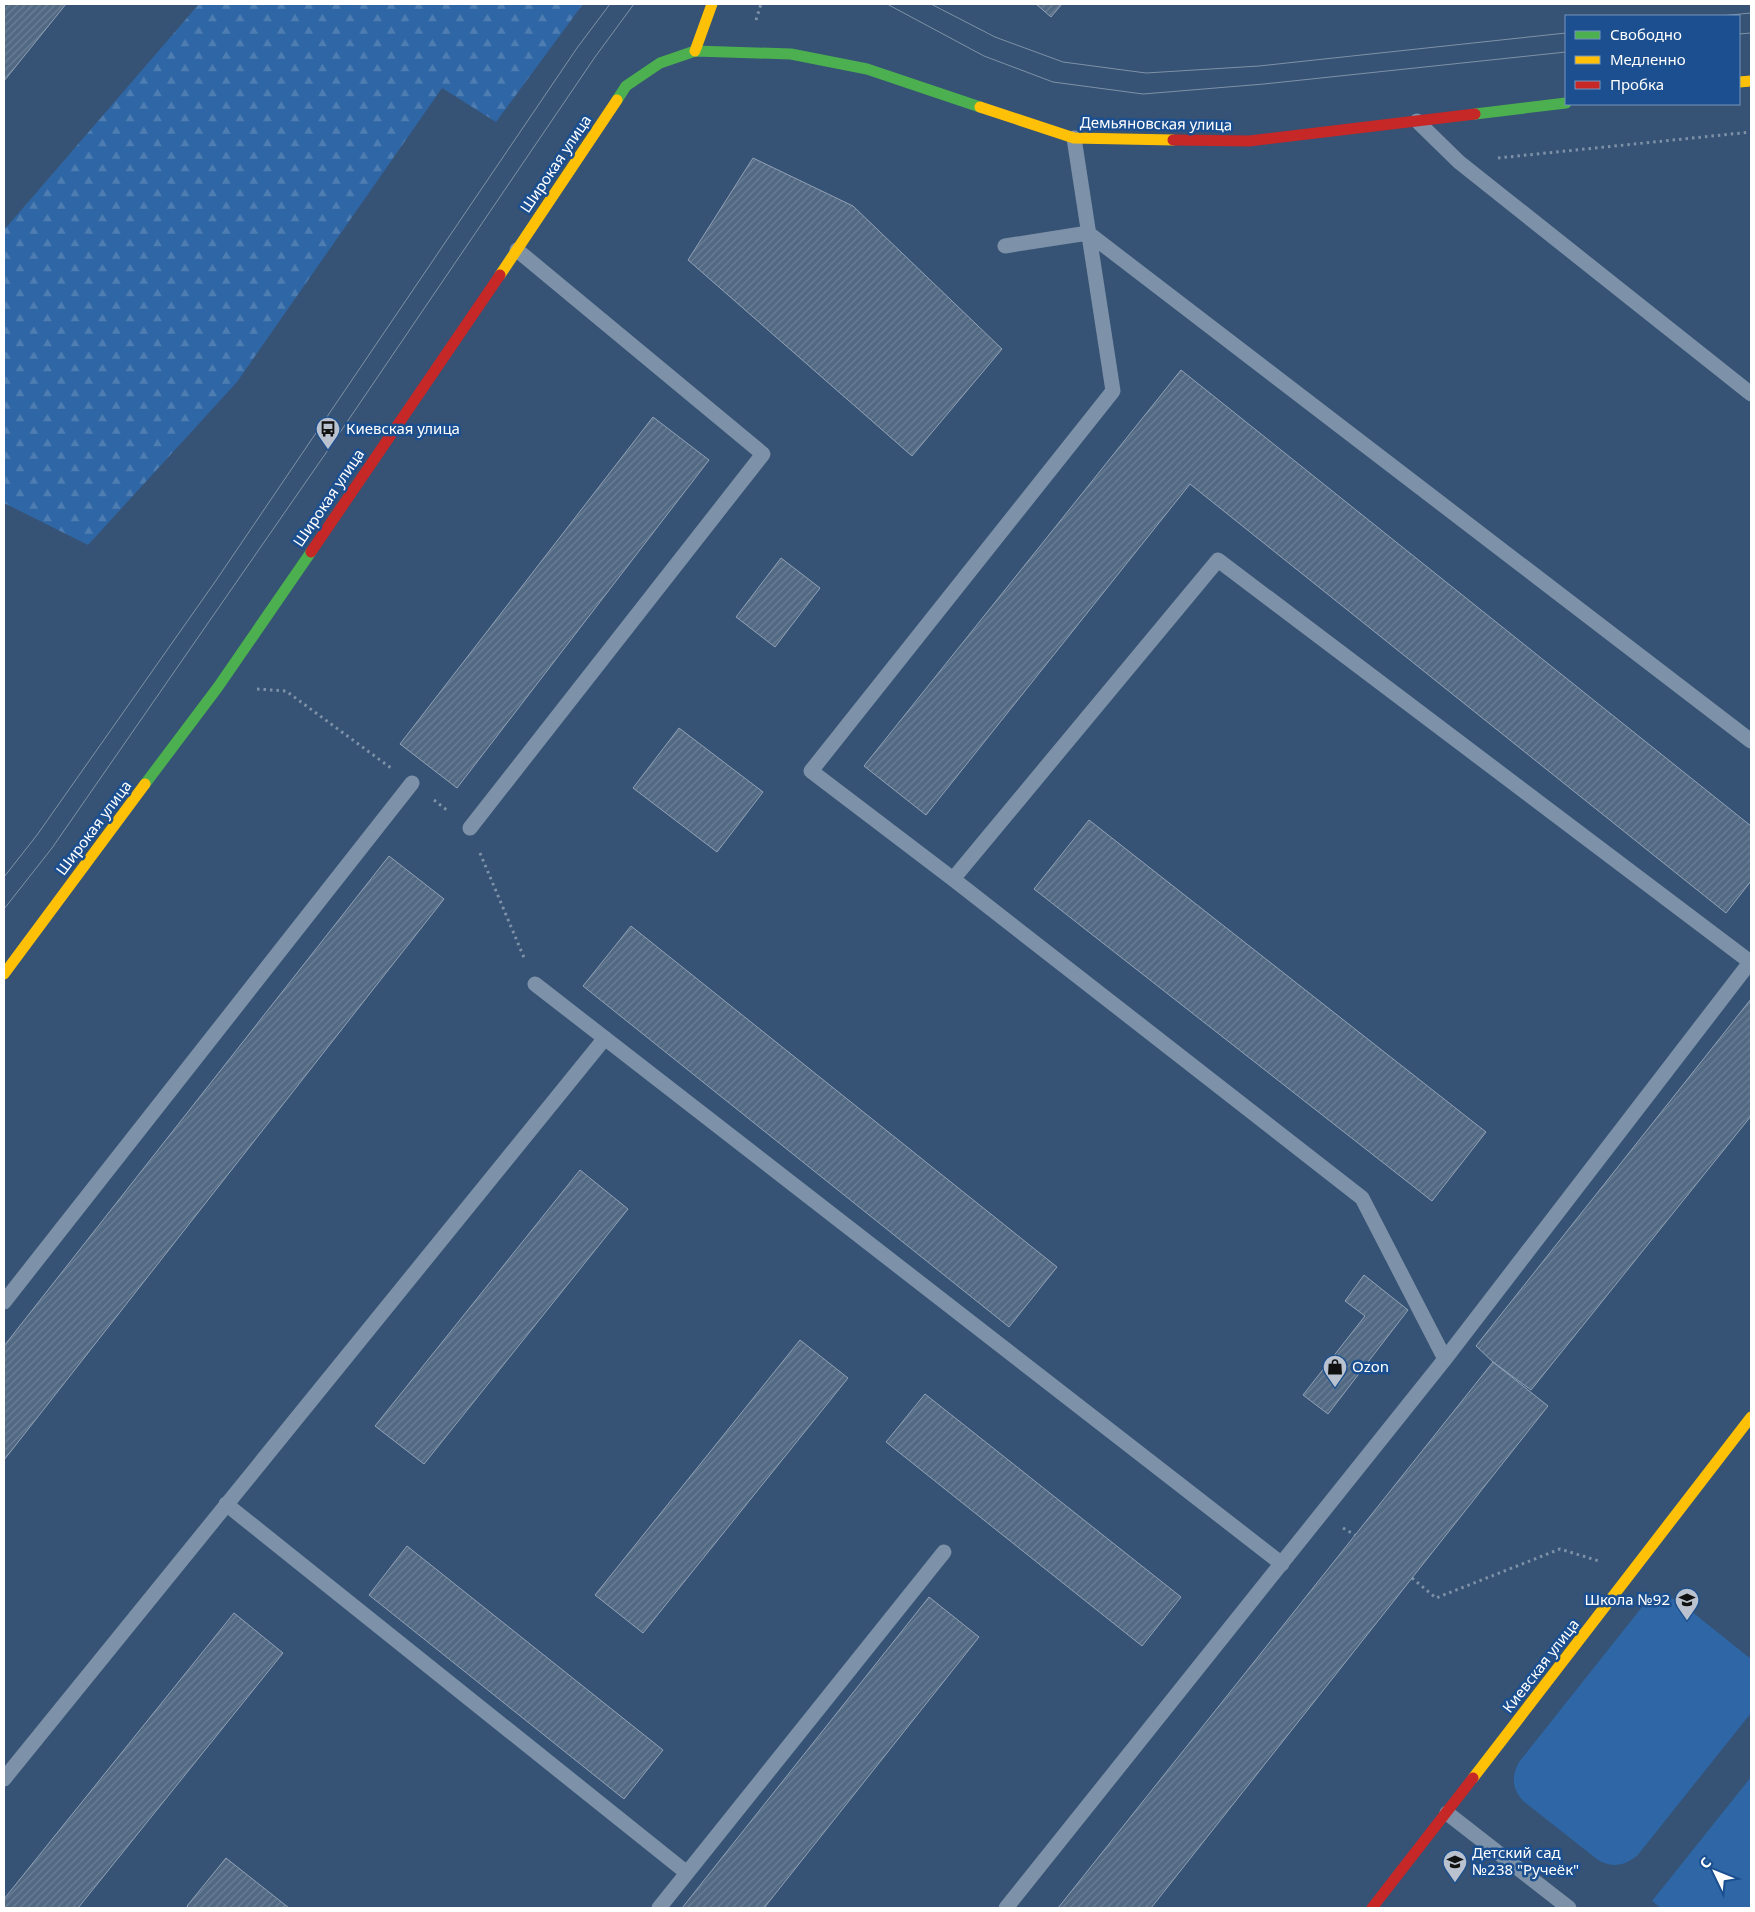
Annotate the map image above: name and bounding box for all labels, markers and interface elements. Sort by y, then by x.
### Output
legend [1565,15,1740,105]
text: Свободно [1610,24,1682,44]
text: Медленно [1610,49,1686,69]
text: Пробка [1610,74,1664,94]
street label: Широкая улица [515,111,595,216]
street label: Демьяновская улица [1080,112,1232,134]
bus stop icon: Киевская улица [315,416,341,450]
place label: Киевская улица [346,418,460,438]
street label: Широкая улица [288,445,368,550]
street label: Широкая улица [51,776,135,879]
shop icon: Ozon [1322,1354,1348,1388]
place label: Ozon [1352,1356,1389,1376]
school or university icon: Школа №92 [1674,1587,1700,1621]
place label: Школа №92 [1584,1589,1670,1609]
street label: Киевская улица [1497,1614,1583,1716]
place label: Детский сад №238 "Ручеёк" [1472,1842,1579,1879]
north arrow [1690,1847,1740,1897]
school or university icon: Детский сад №238 "Ручеёк" [1442,1849,1468,1883]
text: С [1695,1853,1715,1873]

